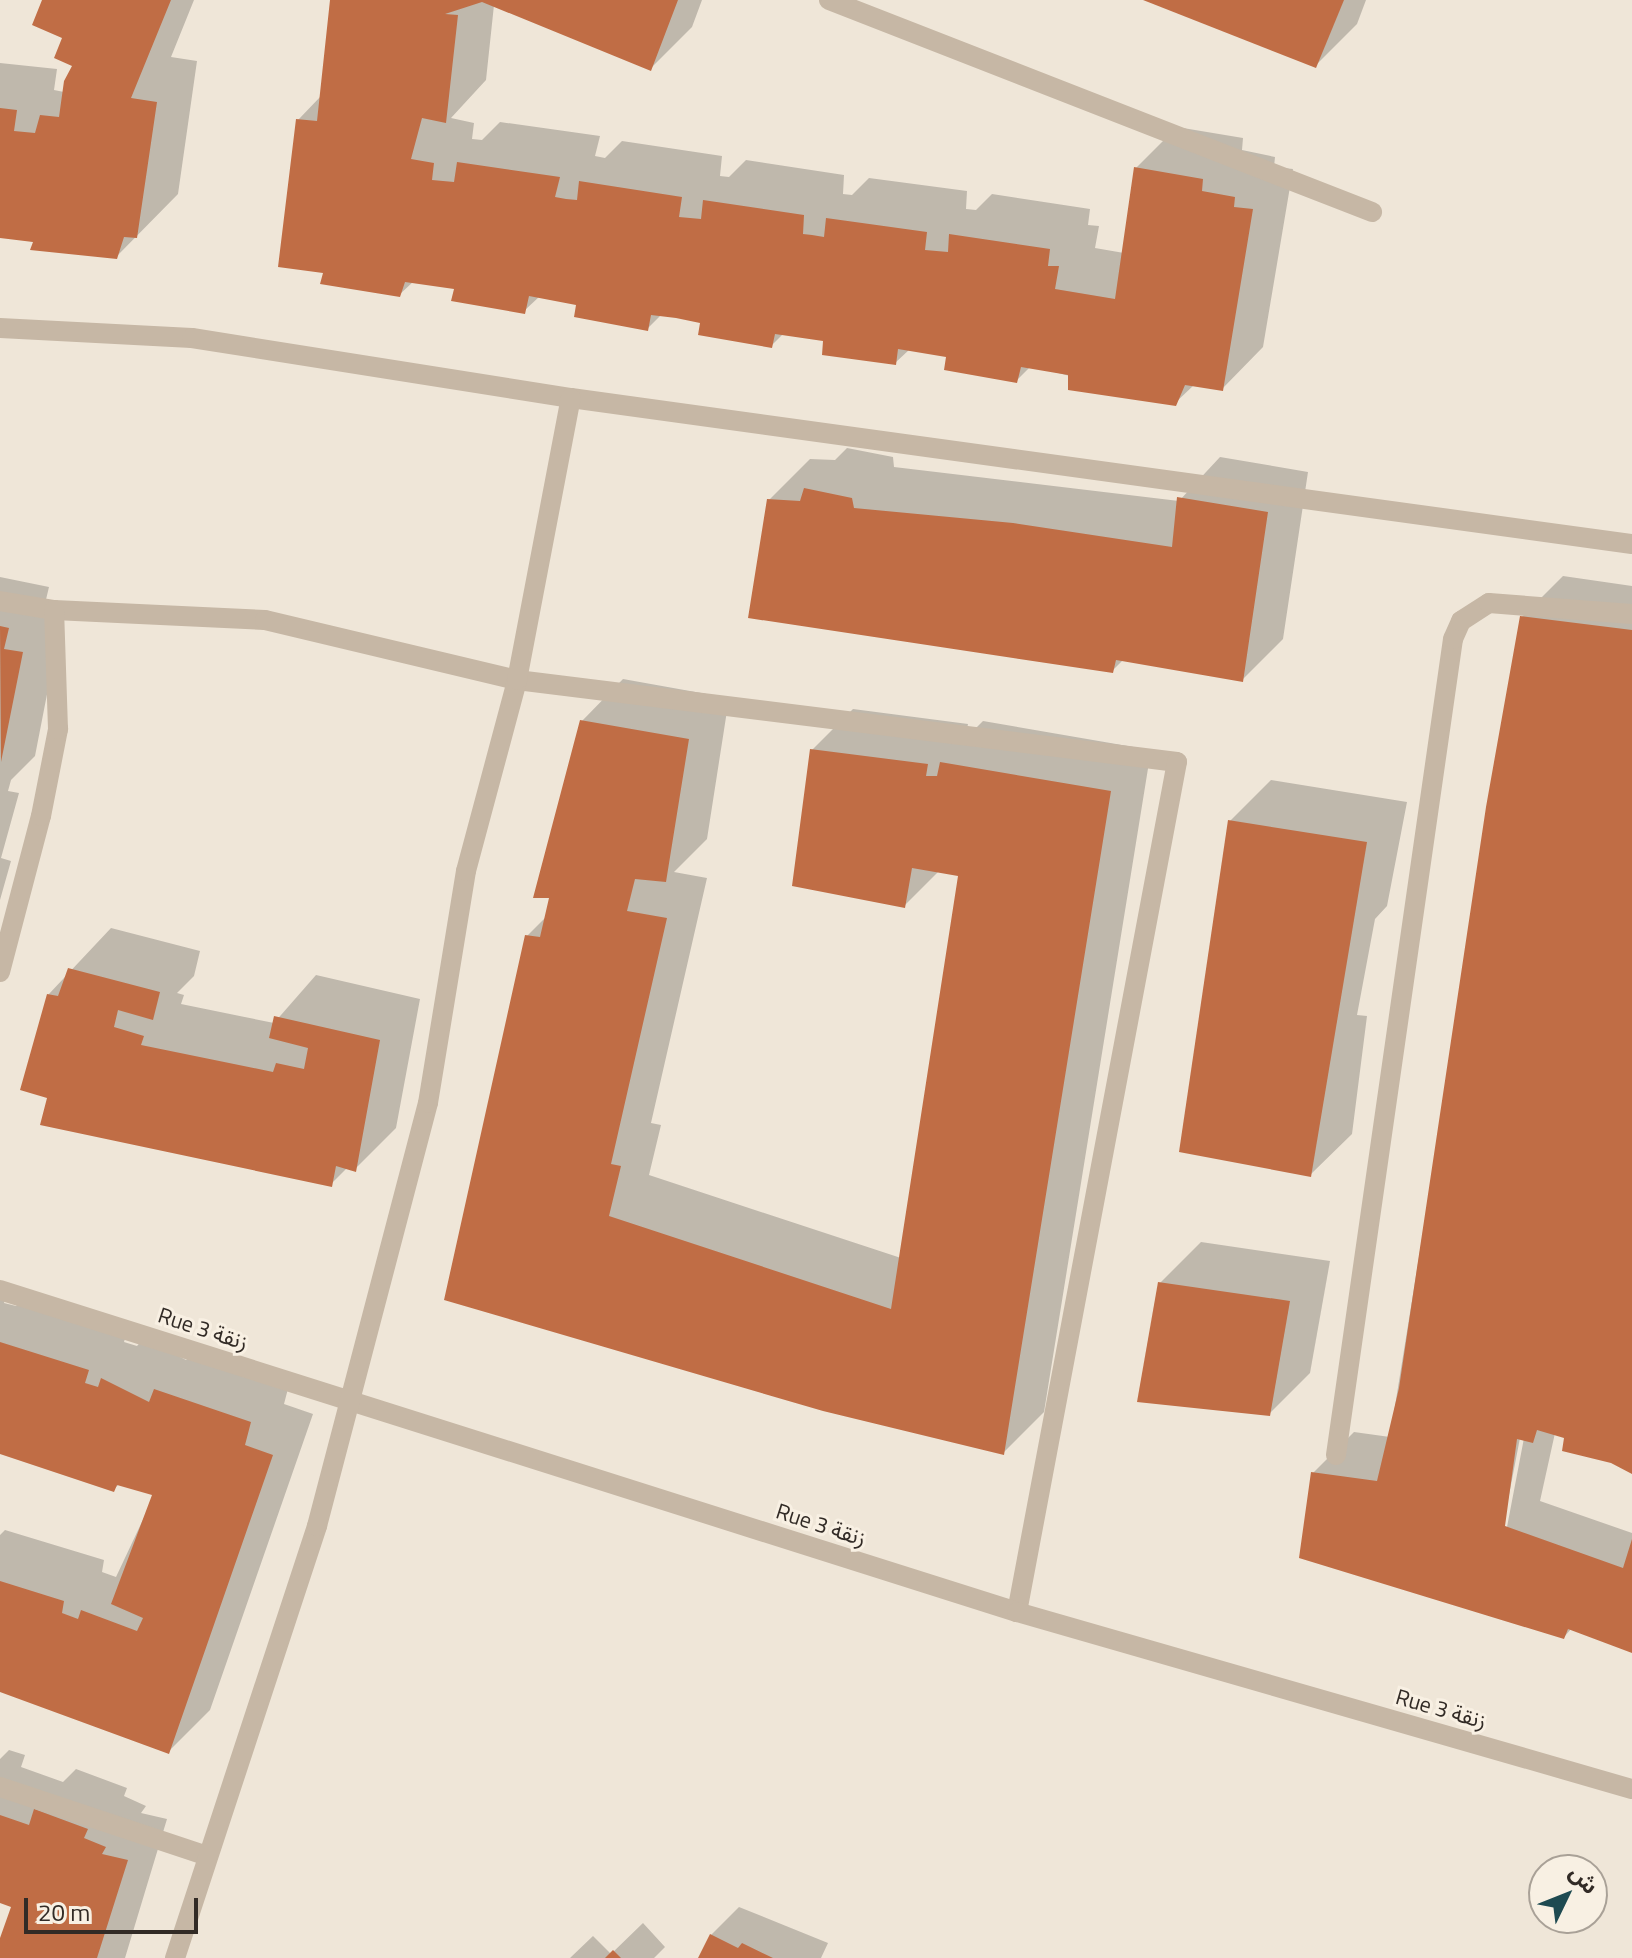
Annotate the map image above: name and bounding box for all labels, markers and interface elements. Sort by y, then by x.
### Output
street label: Rue 3 زنقة [155,1302,251,1356]
street label: Rue 3 زنقة [773,1498,869,1552]
street label: Rue 3 زنقة [1393,1683,1489,1735]
north arrow [1528,1854,1608,1934]
text: ش [1561,1856,1607,1902]
scale bar [28,1882,202,1932]
text: 20 m [38,1894,90,1930]

